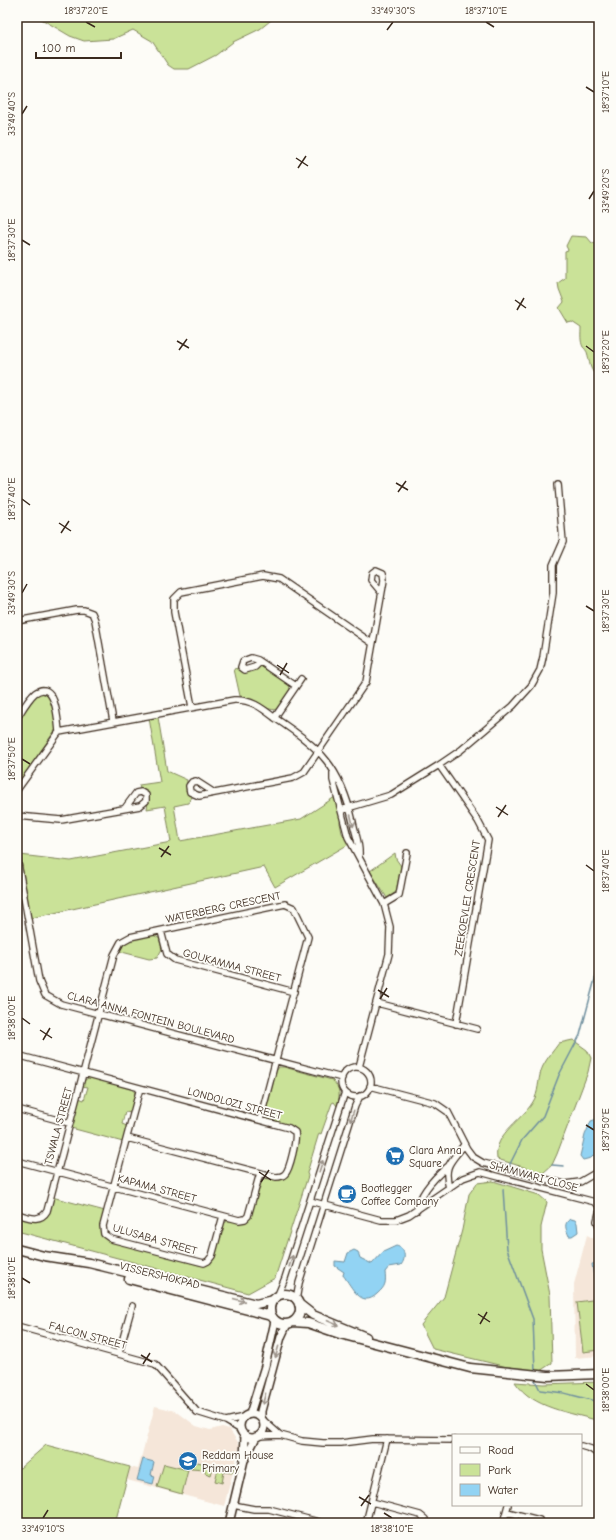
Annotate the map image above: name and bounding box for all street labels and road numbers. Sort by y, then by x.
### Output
street label: ZEEKOEVLEI CRESCENT [452,839,483,957]
street label: WATERBERG CRESCENT [164,889,282,926]
street label: GOUKAMMA STREET [181,946,283,985]
street label: CLARA ANNA FONTEIN BOULEVARD [66,989,236,1046]
street label: LONDOLOZI STREET [186,1085,284,1122]
street label: TSWALA STREET [42,1086,75,1167]
street label: SHAMWARI CLOSE [488,1158,580,1195]
street label: KAPAMA STREET [116,1172,198,1205]
street label: ULUSABA STREET [111,1221,199,1258]
street label: VISSERSHOKPAD [119,1259,201,1292]
street label: FALCON STREET [48,1319,128,1352]

